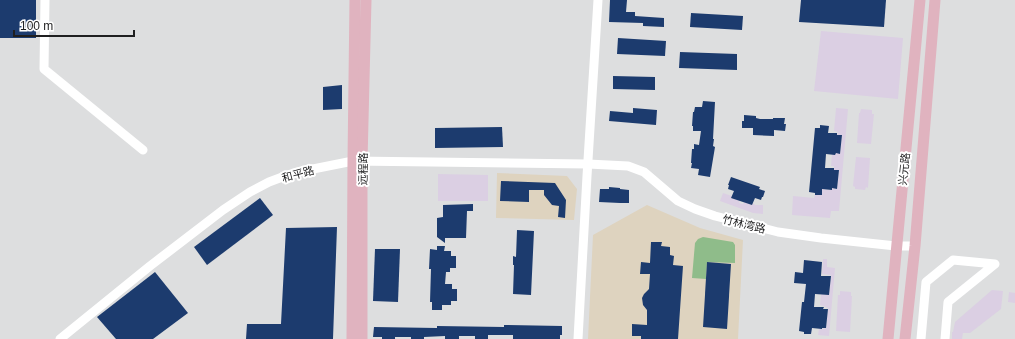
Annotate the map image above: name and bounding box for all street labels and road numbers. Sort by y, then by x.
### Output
street label: 远程路 [357,152,369,186]
street label: 兴元路 [896,152,912,186]
street label: 和平路 [281,164,315,184]
street label: 竹林湾路 [721,213,767,235]

